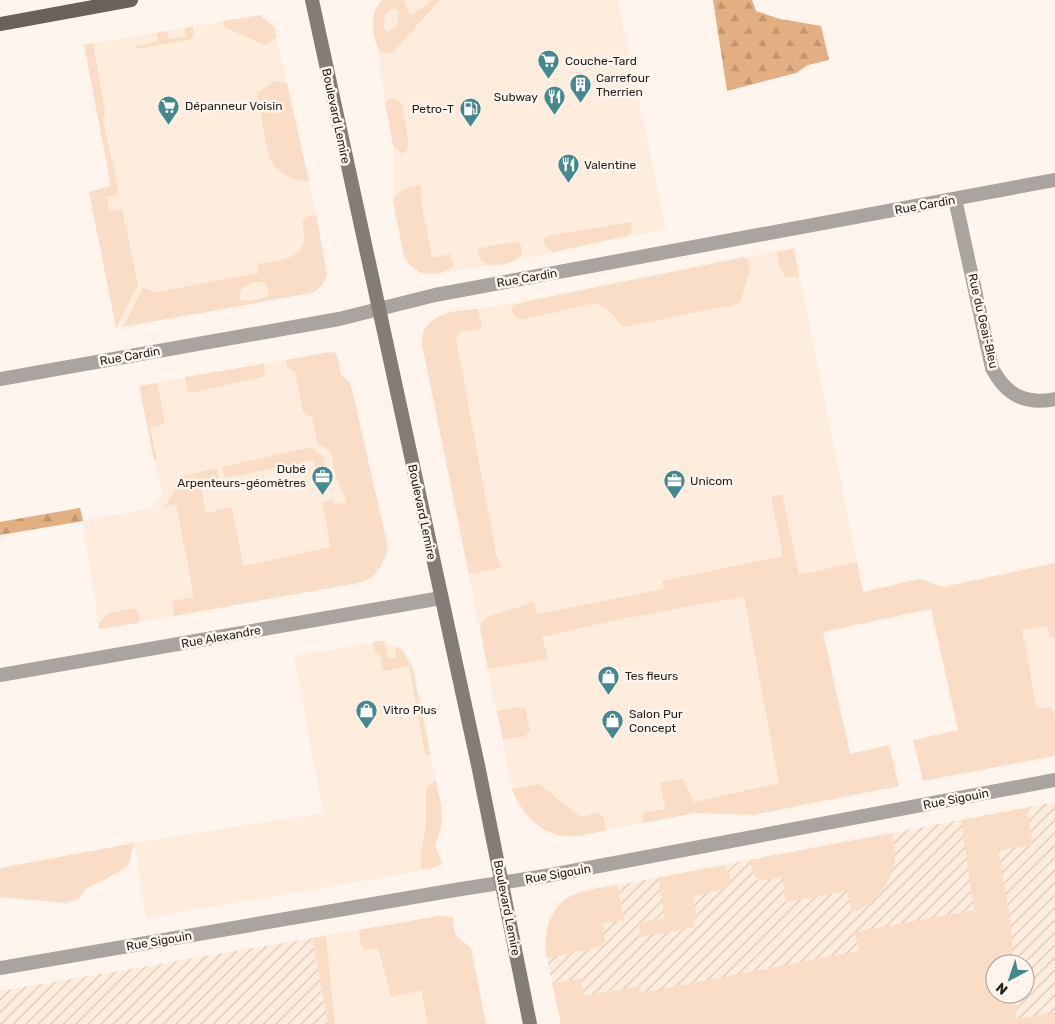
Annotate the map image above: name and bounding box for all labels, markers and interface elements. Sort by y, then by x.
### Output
supermarket icon: Couche-Tard [537,49,561,80]
place label: Couche-Tard [565,54,637,68]
street label: Boulevard Lemire [319,67,353,165]
place label: Carrefour Therrien [596,71,650,99]
building icon: Carrefour Therrien [568,73,592,104]
restaurant icon: Subway [542,85,566,116]
place label: Subway [494,90,538,104]
supermarket icon: Dépanneur Voisin [157,94,181,125]
fuel station icon: Petro-T [458,97,482,128]
place label: Dépanneur Voisin [185,99,282,113]
place label: Petro-T [412,102,454,116]
restaurant icon: Valentine [556,153,580,184]
place label: Valentine [584,158,636,172]
street label: Rue Cardin [894,193,956,217]
street label: Rue Cardin [496,266,558,290]
street label: Rue du Geai-Bleu [965,272,1001,370]
street label: Rue Cardin [99,344,161,368]
place label: Dubé Arpenteurs-géomètres [177,462,306,490]
street label: Boulevard Lemire [405,463,439,561]
office icon: Dubé Arpenteurs-géomètres [310,464,334,495]
office icon: Unicom [662,469,686,500]
place label: Unicom [690,474,733,488]
street label: Rue Alexandre [180,623,262,651]
shop icon: Tes fleurs [597,664,621,695]
place label: Tes fleurs [625,669,678,683]
shop icon: Vitro Plus [355,698,379,729]
place label: Vitro Plus [383,703,437,717]
place label: Salon Pur Concept [629,707,683,735]
shop icon: Salon Pur Concept [601,709,625,740]
street label: Rue Sigouin [922,786,990,812]
street label: Boulevard Lemire [491,859,523,957]
street label: Rue Sigouin [524,861,592,887]
street label: Rue Sigouin [125,928,193,954]
north arrow [985,954,1035,1004]
text: N [993,979,1011,998]

